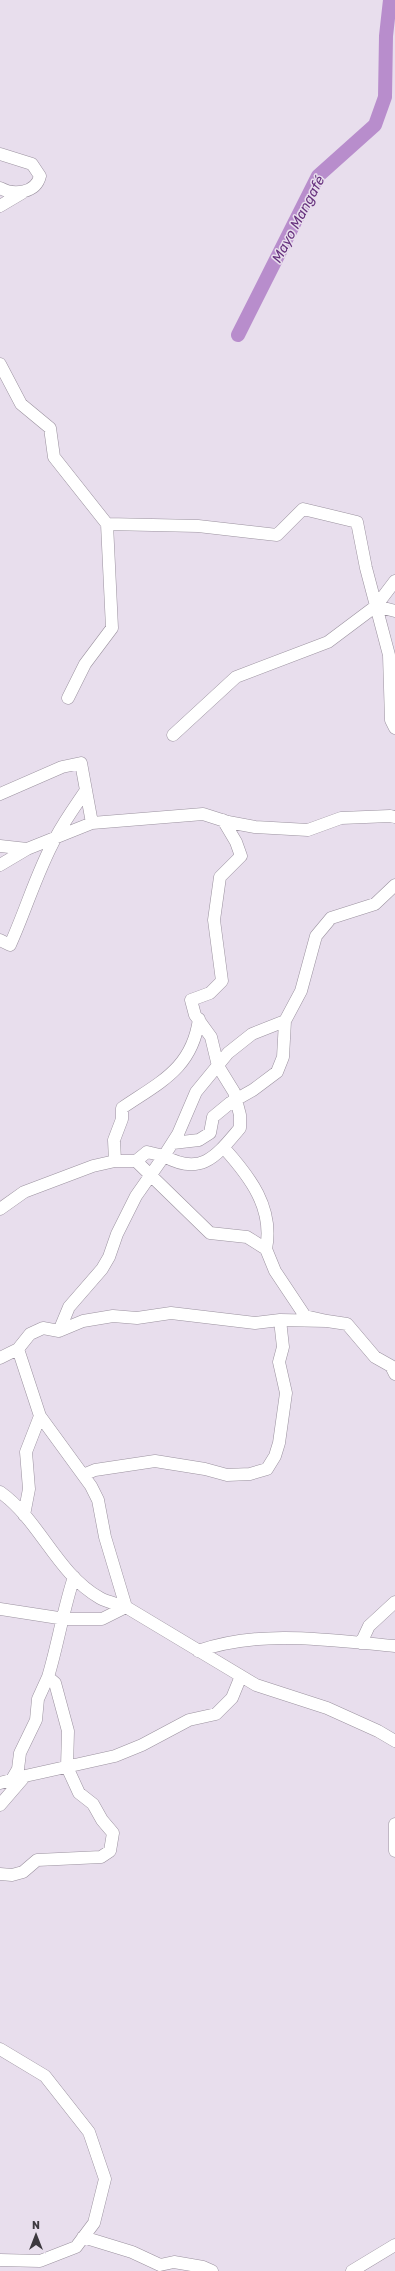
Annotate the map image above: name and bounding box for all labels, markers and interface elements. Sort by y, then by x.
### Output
water label: Mayo Mangafé [268,173,329,266]
north arrow [16,2215,56,2255]
text: N [32,2219,40,2232]

